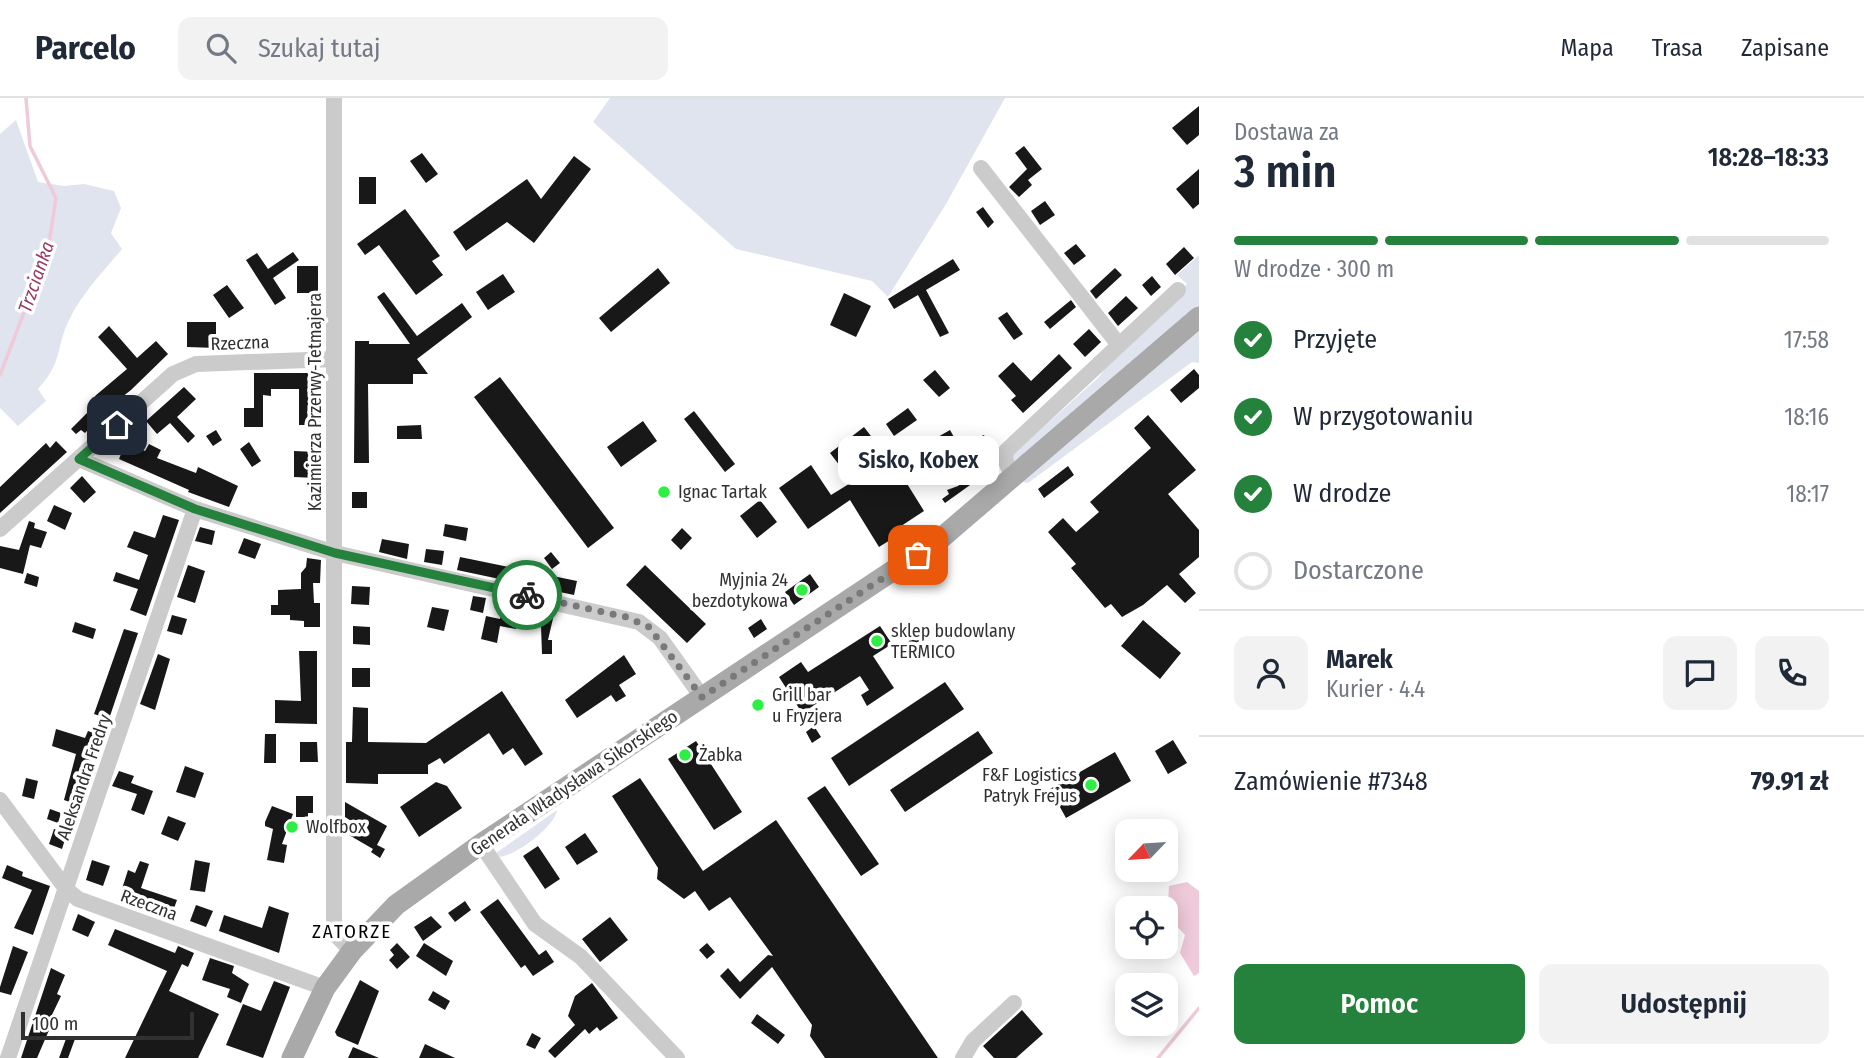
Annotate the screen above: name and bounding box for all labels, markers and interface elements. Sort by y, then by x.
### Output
search box [178,17,668,80]
text: Parcelo [35,28,136,68]
icon: search [202,29,240,67]
text: Szukaj tutaj [258,33,381,64]
text: Mapa [1561,34,1614,62]
text: Trasa [1652,34,1703,62]
text: Zapisane [1741,34,1829,62]
text: Dostawa za [1234,118,1339,146]
text: 18:28–18:33 [1708,142,1829,173]
text: 3 min [1234,144,1337,199]
water label: Trzcianka [13,238,59,316]
text: W drodze · 300 m [1234,255,1394,283]
street label: Kazimierza Przerwy-Tetmajera [304,293,326,511]
icon: check [1234,321,1272,359]
text: Przyjęte [1293,324,1377,355]
text: 17:58 [1784,326,1829,354]
street label: Rzeczna [210,331,270,355]
pin [87,395,147,455]
icon: check [1234,398,1272,436]
text: W przygotowaniu [1293,401,1474,432]
text: 18:16 [1784,403,1829,431]
icon: home [98,406,136,444]
callout: Sisko, Kobex [838,436,998,485]
text: Sisko, Kobex [858,446,979,474]
icon: check [1234,475,1272,513]
text: W drodze [1293,478,1391,509]
text: 18:17 [1786,480,1829,508]
place label: Ignac Tartak [678,481,768,503]
marker: Ignac Tartak [656,484,672,500]
pin [888,525,948,585]
icon: bag [899,536,937,574]
text: Dostarczone [1293,555,1424,586]
courier [492,560,562,630]
place label: Myjnia 24 bezdotykowa [692,569,788,612]
icon: bike [508,576,546,614]
marker: Myjnia 24 bezdotykowa [794,582,810,598]
place label: sklep budowlany TERMICO [891,620,1015,663]
marker: sklep budowlany TERMICO [869,633,885,649]
button: person [1234,636,1308,710]
button: chat [1663,636,1737,710]
button: phone [1755,636,1829,710]
text: Marek [1326,644,1393,675]
text: Kurier · 4.4 [1326,675,1425,703]
place label: Grill bar u Fryzjera [772,684,842,727]
marker: Grill bar u Fryzjera [750,697,766,713]
street label: Generała Władysława Sikorskiego [466,705,682,861]
street label: Aleksandra Fredry [52,711,116,843]
place label: Żabka [699,744,743,766]
marker: Żabka [677,747,693,763]
place label: F&F Logistics Patryk Frejus [982,764,1077,807]
text: Zamówienie #7348 [1234,766,1428,797]
text: 79.91 zł [1751,766,1829,797]
marker: F&F Logistics Patryk Frejus [1083,777,1099,793]
place label: Wolfbox [306,816,366,838]
marker: Wolfbox [284,819,300,835]
north arrow [1115,819,1178,882]
map controls [1115,819,1178,1036]
street label: Rzeczna [118,885,181,925]
button: locate [1115,896,1178,959]
district label: ZATORZE [312,920,392,943]
button: Pomoc [1234,964,1525,1044]
button: Udostępnij [1539,964,1829,1044]
button: layers [1115,973,1178,1036]
scale bar [21,1009,194,1041]
text: 100 m [32,1012,78,1035]

